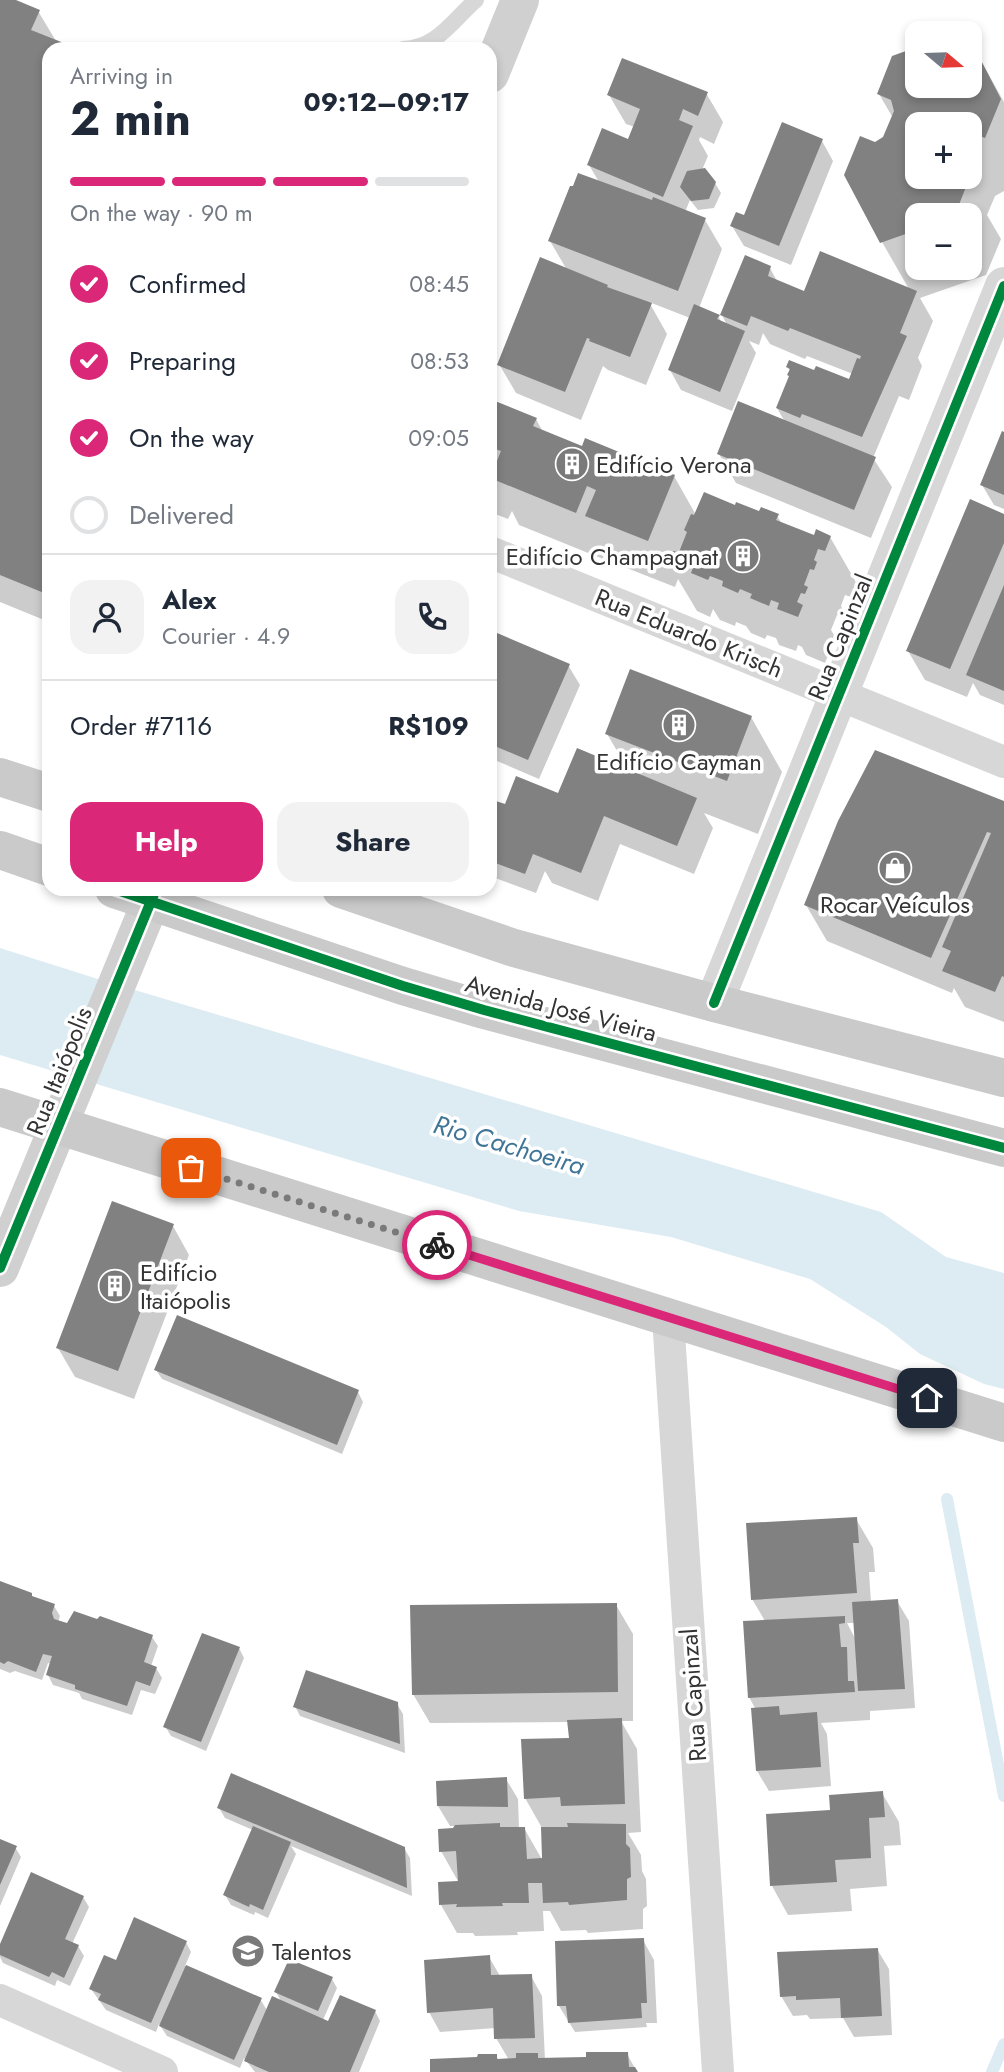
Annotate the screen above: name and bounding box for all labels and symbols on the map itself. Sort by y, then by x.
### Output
north arrow [905,21,982,98]
building icon: Edifício Verona [553,445,591,483]
place label: Edifício Verona [596,447,752,482]
building icon: Edifício Champagnat [724,537,762,575]
place label: Edifício Champagnat [506,539,718,574]
street label: Rua Capinzal [799,569,881,705]
street label: Rua Eduardo Krisch [590,579,788,687]
building icon: Edifício Cayman [660,706,698,744]
place label: Edifício Cayman [596,744,762,779]
shop icon: Rocar Veículos [876,849,914,887]
place label: Rocar Veículos [820,887,970,922]
street label: Avenida José Vieira [461,966,661,1050]
street label: Rua Itaiópolis [17,1002,101,1140]
water label: Rio Cachoeira [429,1105,590,1185]
pin [161,1138,221,1198]
courier [402,1210,472,1280]
place label: Edifício Itaiópolis [140,1255,231,1318]
building icon: Edifício Itaiópolis [96,1267,134,1305]
pin [897,1368,957,1428]
street label: Rua Capinzal [671,1627,715,1763]
school or university icon: Talentos [229,1932,267,1970]
place label: Talentos [272,1934,351,1969]

